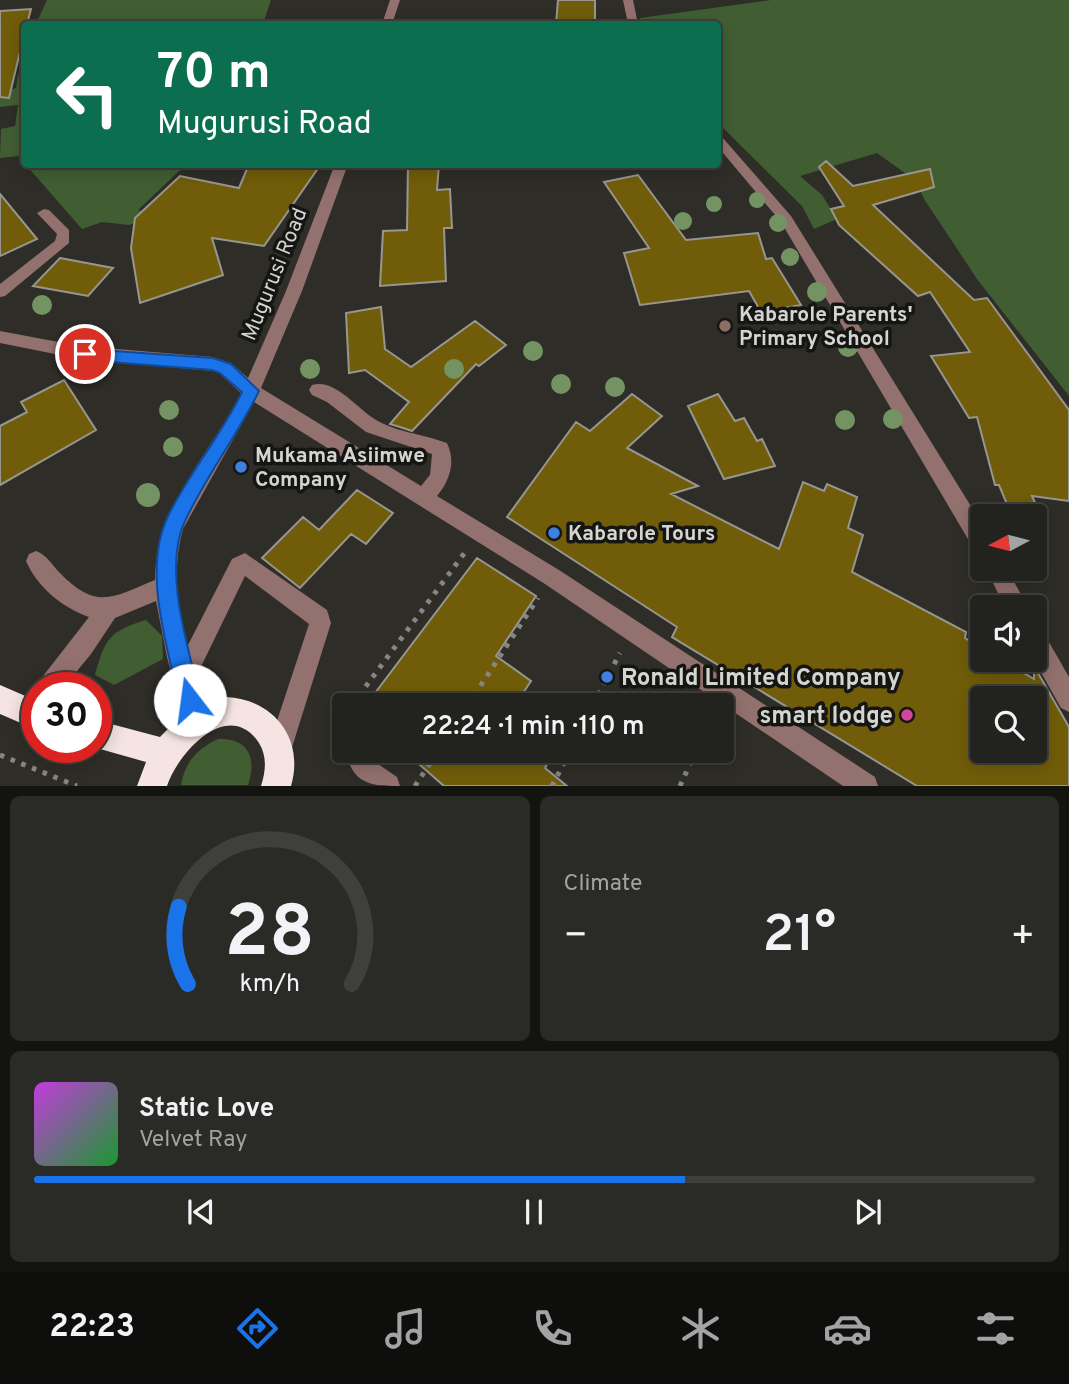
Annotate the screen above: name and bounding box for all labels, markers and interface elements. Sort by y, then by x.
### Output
text: 70 m [157,44,271,106]
icon: left [42,49,133,140]
text: Mugurusi Road [157,105,372,145]
street label: Mugurusi Road [236,204,314,345]
place label: Kabarole Parents' Primary School [739,302,913,353]
marker: Kabarole Parents' Primary School [717,318,733,334]
pin [55,324,115,384]
icon: arrive [66,335,104,373]
place label: Mukama Asiimwe Company [255,443,425,494]
marker: Mukama Asiimwe Company [233,459,249,475]
north arrow [970,504,1046,581]
map controls [970,504,1047,763]
place label: Kabarole Tours [568,521,715,548]
marker: Kabarole Tours [546,525,562,541]
button: sound [970,595,1047,672]
position arrow [153,663,227,737]
place label: Ronald Limited Company [621,664,901,694]
marker: Ronald Limited Company [599,669,615,685]
speed limit sign: 30 [21,672,112,763]
button: search [970,686,1047,763]
place label: smart lodge [760,702,893,732]
marker: smart lodge [899,707,915,723]
text: 22:24 · 1 min · 110 m [421,711,645,744]
text: Climate [564,870,642,899]
text: 28 [225,891,315,983]
text: 21° [762,904,836,970]
text: − [564,913,588,962]
text: + [1010,913,1035,962]
text: km/h [239,969,300,1001]
text: Static Love [139,1093,274,1126]
text: Velvet Ray [139,1126,247,1155]
icon: previous [182,1193,220,1231]
icon: pause [515,1193,553,1231]
icon: next [849,1193,887,1231]
icon: directions [233,1304,282,1353]
icon: music [381,1304,430,1353]
icon: phone [528,1304,577,1353]
icon: climate [676,1304,725,1353]
icon: car [823,1304,872,1353]
icon: filters [971,1304,1020,1353]
text: 22:23 [49,1308,135,1348]

